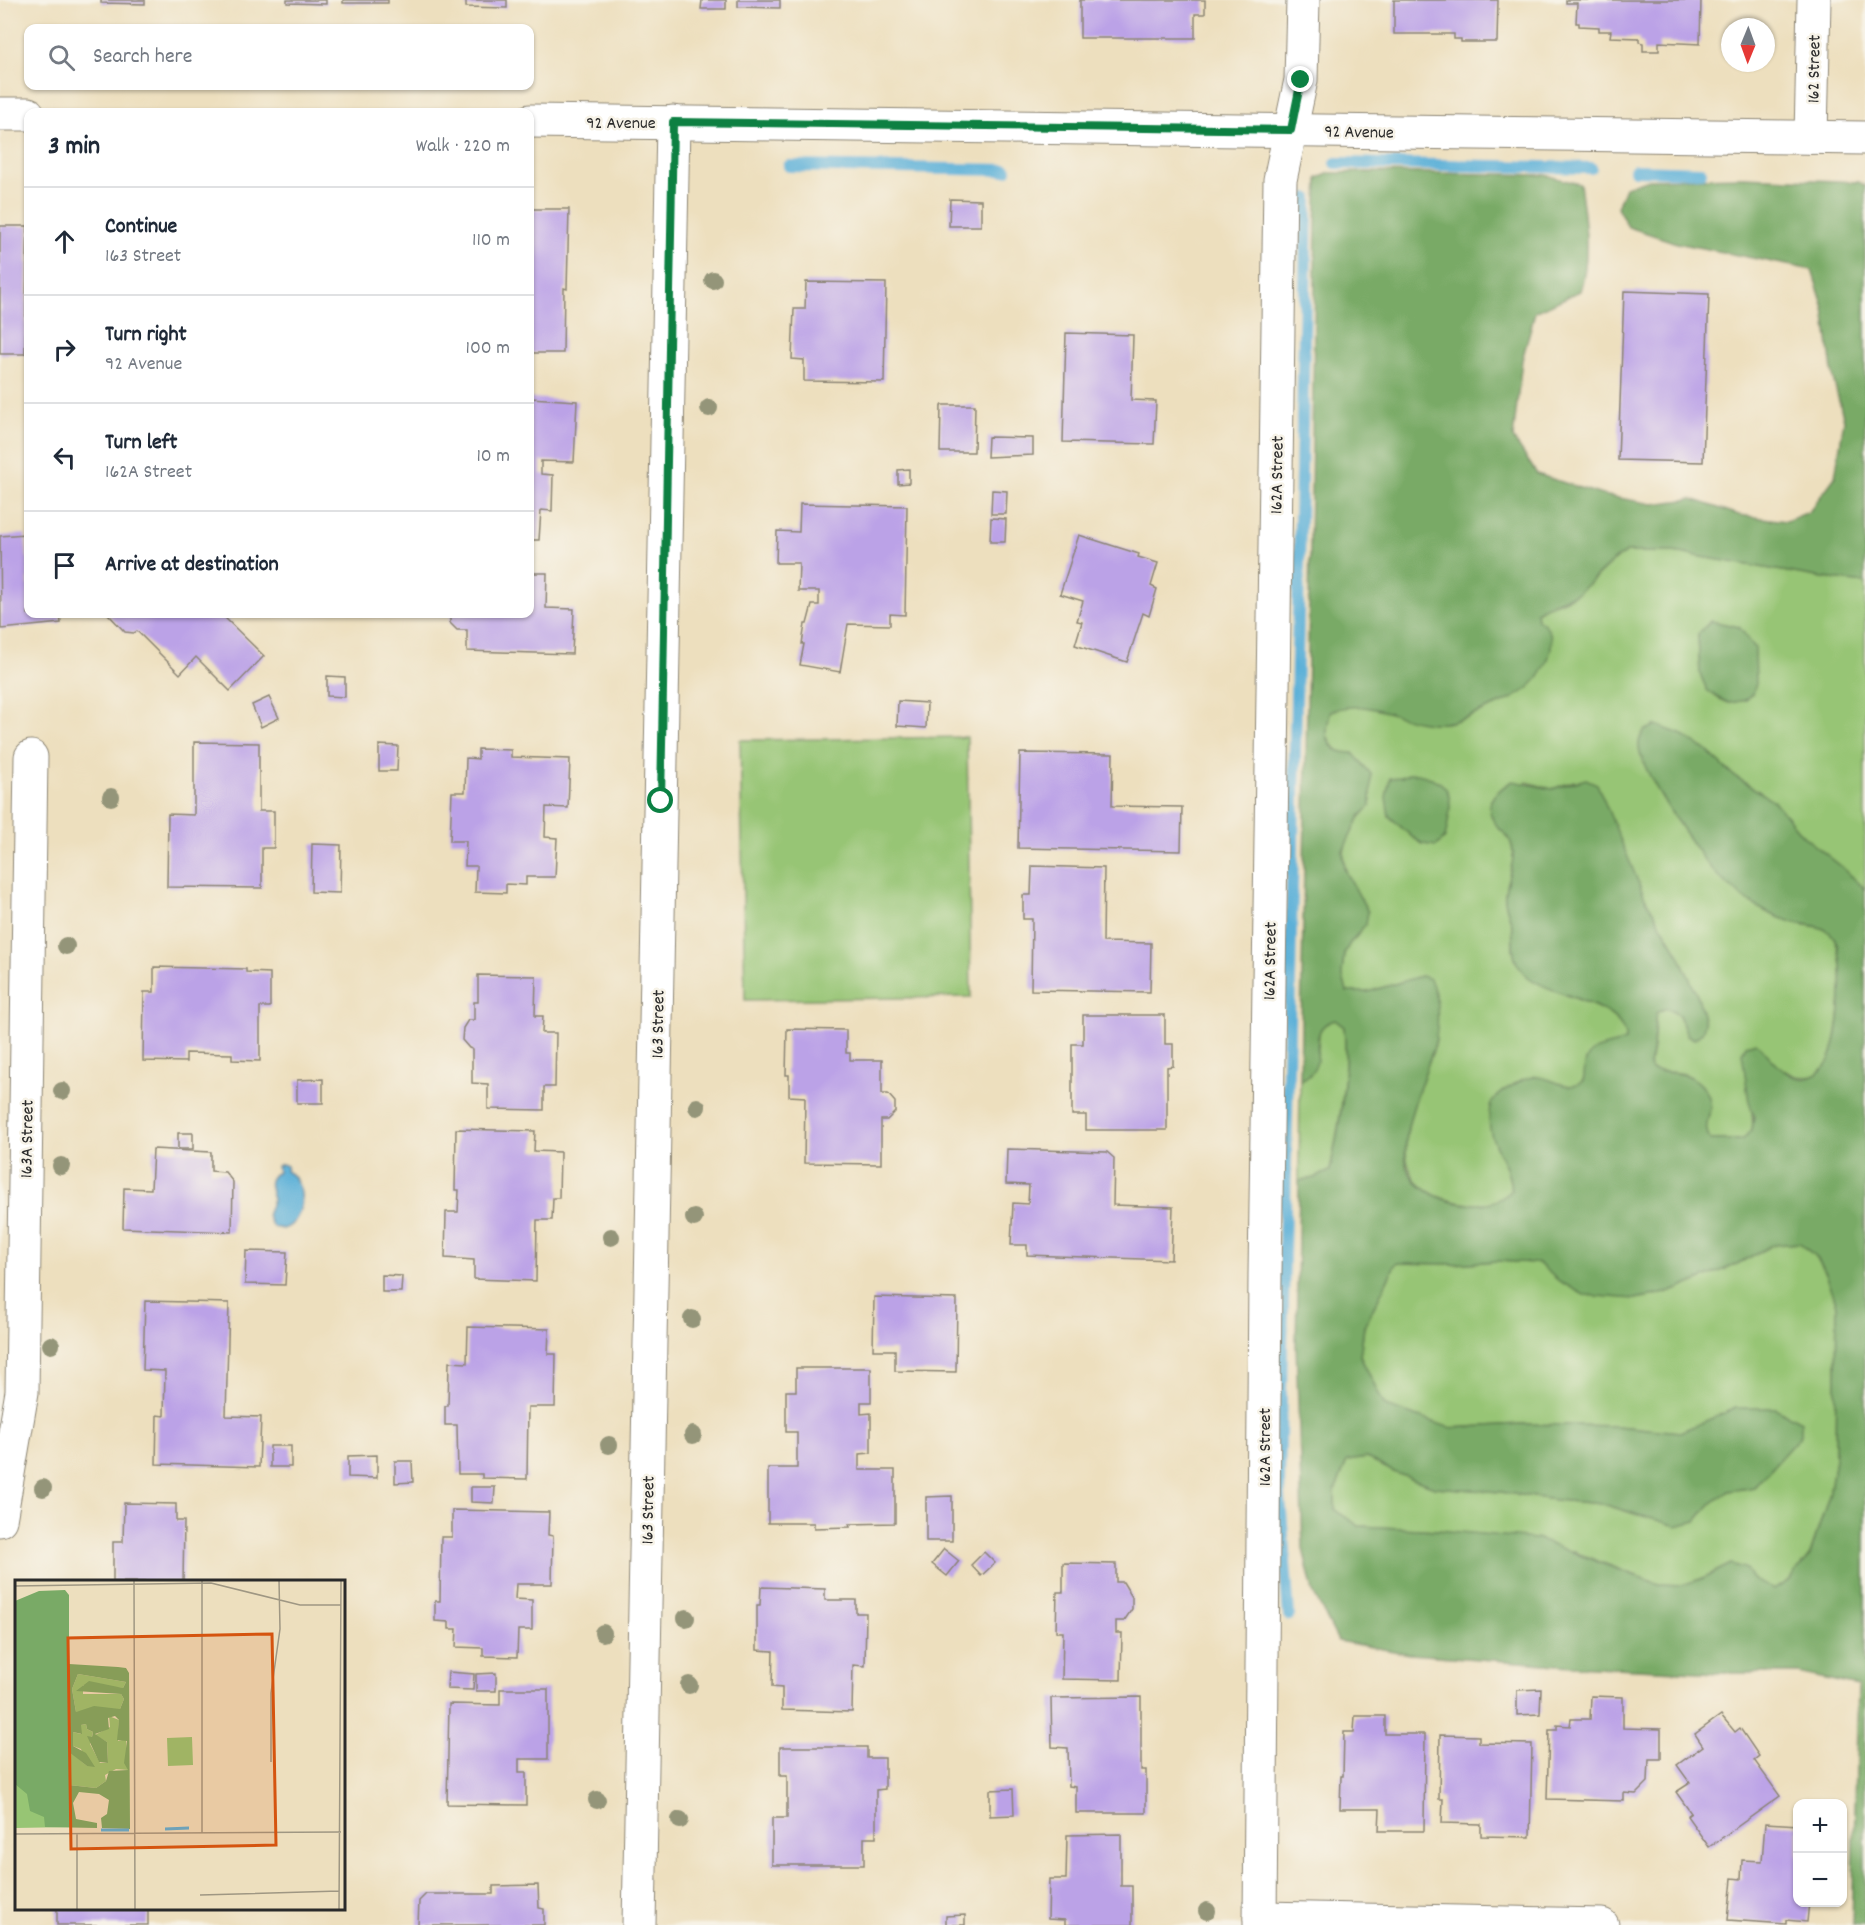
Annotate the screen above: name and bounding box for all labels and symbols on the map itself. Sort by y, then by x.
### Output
north arrow [1721,18,1775,72]
street label: 162 Street [1802,34,1829,104]
route end [1287,66,1313,92]
street label: 92 Avenue [586,112,656,137]
street label: 92 Avenue [1324,120,1394,147]
street label: 162A Street [1265,435,1292,514]
route start [647,787,673,813]
street label: 162A Street [1258,921,1285,1000]
street label: 163 Street [646,989,673,1059]
street label: 163A Street [15,1099,42,1178]
street label: 162A Street [1254,1407,1279,1486]
street label: 163 Street [636,1475,663,1545]
inset map [15,1580,345,1910]

